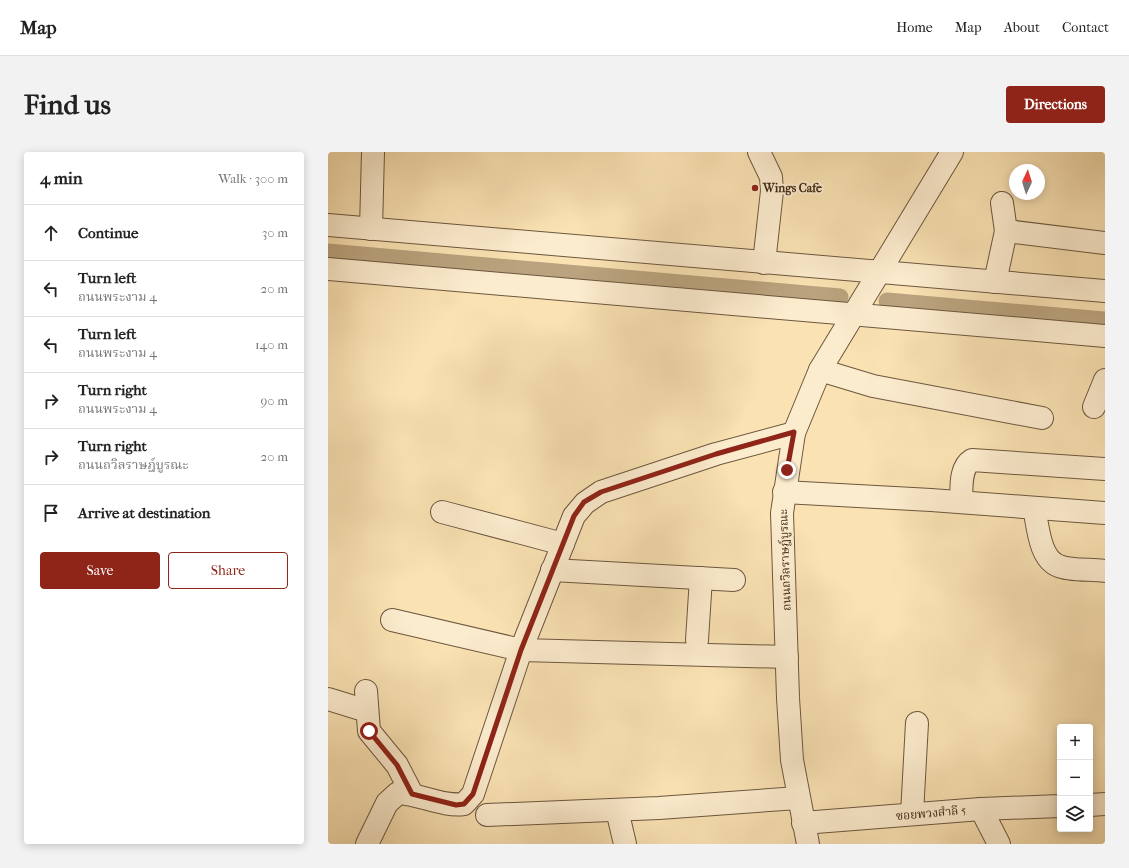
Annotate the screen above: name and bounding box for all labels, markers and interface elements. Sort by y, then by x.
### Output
text: Map [20,17,56,39]
text: Home [896,19,933,36]
text: Map [955,19,982,36]
text: About [1004,19,1040,36]
text: Contact [1062,19,1109,36]
button: Directions [1006,86,1105,123]
text: Find us [24,88,111,121]
north arrow [1009,164,1045,200]
text: 4 min [40,168,83,188]
text: Walk · 300 m [218,171,288,186]
place label: Wings Cafe [762,181,822,196]
marker: Wings Cafe [750,183,760,193]
icon: ahead [40,222,62,244]
text: Continue [78,224,138,242]
text: 30 m [262,225,288,240]
text: Turn left [78,269,136,287]
icon: left [40,278,62,300]
text: 20 m [261,281,288,296]
text: ถนนพระงาม 4 [78,289,157,304]
text: Turn left [78,325,136,343]
icon: left [40,334,62,356]
text: 140 m [255,337,288,352]
text: ถนนพระงาม 4 [78,345,157,360]
text: Turn right [78,381,147,399]
icon: right [40,390,62,412]
text: 90 m [260,393,288,408]
text: ถนนพระงาม 4 [78,401,157,416]
text: Turn right [78,437,147,455]
icon: right [40,446,62,468]
text: 20 m [261,449,288,464]
text: ถนนถวิลราษฎ์บูรณะ [78,457,189,472]
route end [778,461,796,479]
icon: arrive [40,502,62,524]
text: Arrive at destination [78,504,210,522]
street label: ถนนถวิลราษฎ์บูรณะ [776,508,795,611]
button: Save [40,552,160,589]
button: Share [168,552,288,589]
route start [360,722,378,740]
map controls [1057,724,1093,832]
button: + [1057,724,1093,760]
button: − [1057,760,1093,796]
button: layers [1057,796,1093,832]
street label: ซอยพวงสำลี 5 [895,803,967,823]

